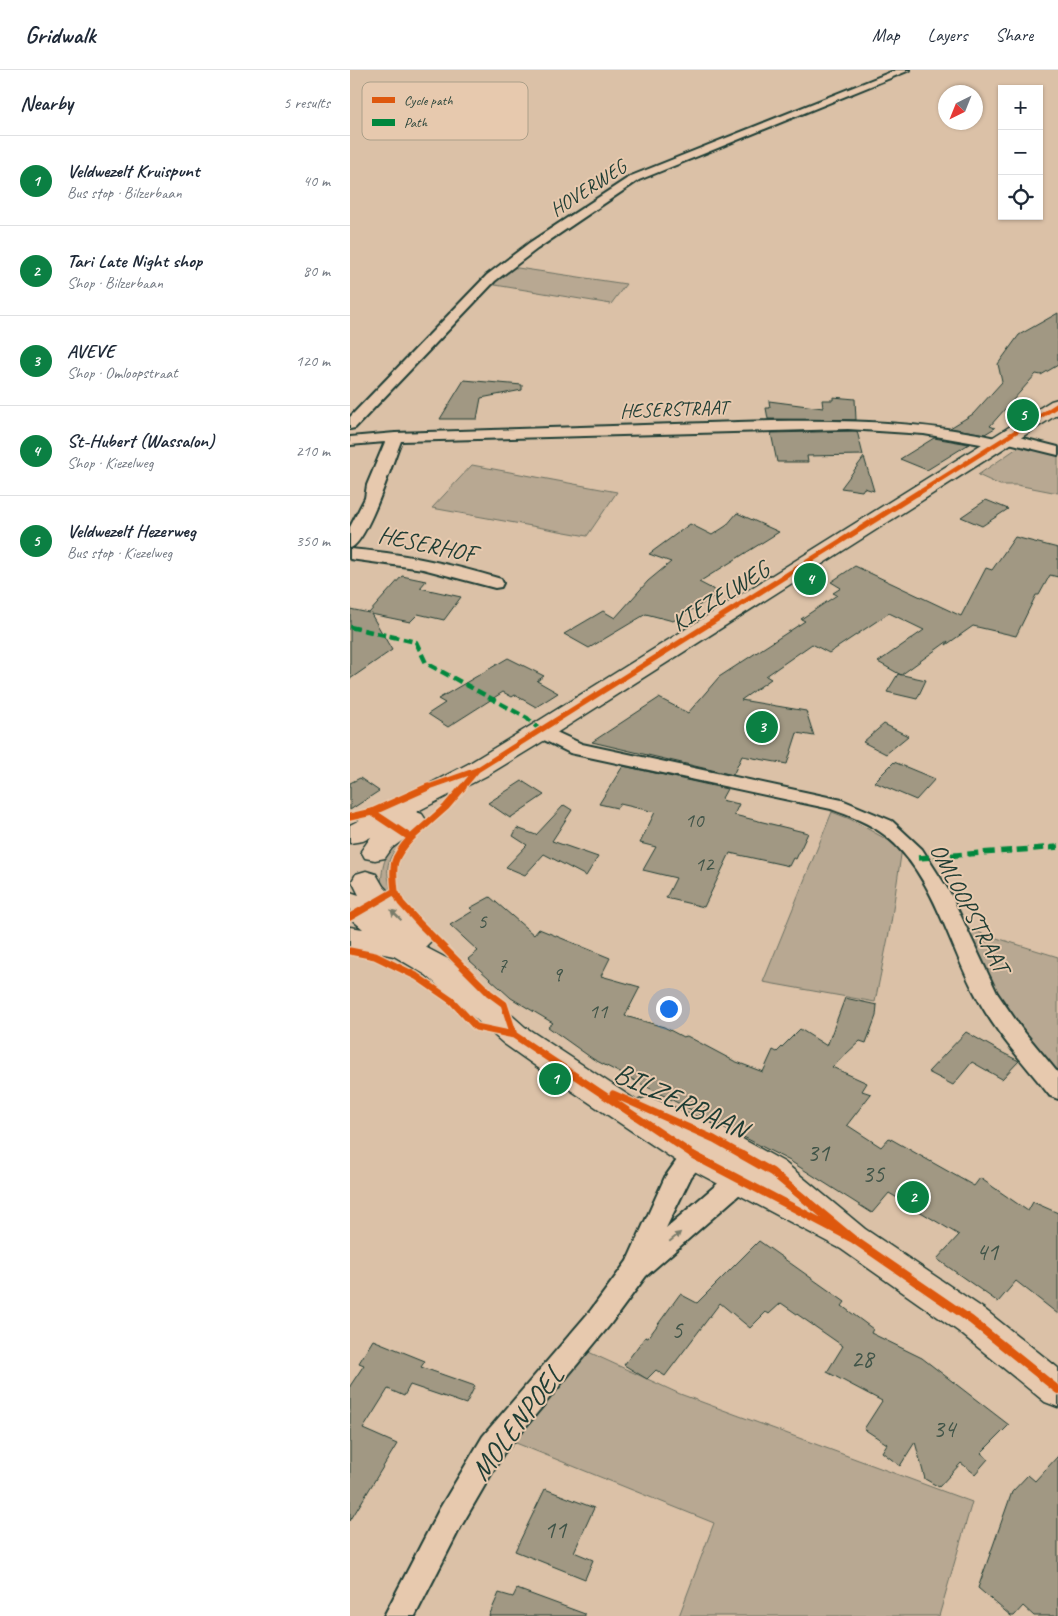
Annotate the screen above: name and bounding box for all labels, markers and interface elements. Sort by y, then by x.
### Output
text: Gridwalk [25,20,95,50]
text: Map [872,24,900,46]
text: Layers [928,24,967,46]
text: Share [995,24,1033,46]
legend [362,82,528,140]
north arrow [938,85,983,130]
map controls [998,85,1043,220]
button: + [998,85,1043,130]
text: Nearby [20,90,73,116]
text: Cycle path [404,92,453,109]
text: 5 results [283,93,330,113]
text: Path [404,114,428,131]
button: − [998,130,1043,175]
street label: HOVERWEG [545,153,633,222]
text: Veldwezelt Kruispunt [67,159,199,183]
text: 1 [32,171,40,191]
text: 40 m [303,171,330,191]
button: locate [998,175,1043,220]
text: Bus stop · Bilzerbaan [67,183,182,203]
text: Tari Late Night shop [67,249,202,273]
text: 2 [32,261,40,281]
text: 80 m [303,261,330,281]
text: Shop · Bilzerbaan [67,273,163,293]
text: AVEVE [67,339,115,363]
text: 3 [32,351,40,371]
text: 120 m [296,351,330,371]
text: Shop · Omloopstraat [67,363,178,383]
street label: HESERSTRAAT [620,394,732,423]
pin: 5 [1007,396,1039,434]
text: St-Hubert (Wassalon) [67,429,214,453]
text: 4 [32,441,40,461]
text: 210 m [296,441,330,461]
text: Shop · Kiezelweg [67,453,153,473]
text: Veldwezelt Hezerweg [67,519,196,543]
street label: HESERHOF [376,519,484,570]
text: 5 [33,531,39,551]
text: 350 m [296,531,330,551]
text: Bus stop · Kiezelweg [67,543,172,563]
street label: KIEZELWEG [665,553,776,638]
pin: 4 [794,560,826,598]
pin: 3 [746,708,778,746]
house number: 10 [685,807,705,833]
street label: OMLOOPSTRAAT [923,838,1019,983]
house number: 12 [695,851,715,877]
house number: 5 [477,908,488,934]
one-way arrow [390,910,402,922]
house number: 7 [497,952,508,978]
house number: 9 [552,961,563,987]
your location [656,996,682,1022]
house number: 11 [589,998,609,1024]
street label: BILZERBAAN [608,1054,758,1150]
pin: 1 [539,1060,571,1098]
house number: 31 [807,1137,831,1169]
house number: 35 [862,1158,886,1190]
pin: 2 [897,1178,929,1216]
one-way arrow [668,1231,681,1242]
house number: 41 [976,1236,1000,1268]
house number: 5 [671,1314,684,1346]
house number: 28 [851,1343,876,1375]
street label: MOLENPOEL [462,1358,572,1488]
house number: 34 [933,1413,958,1445]
house number: 11 [544,1514,568,1546]

